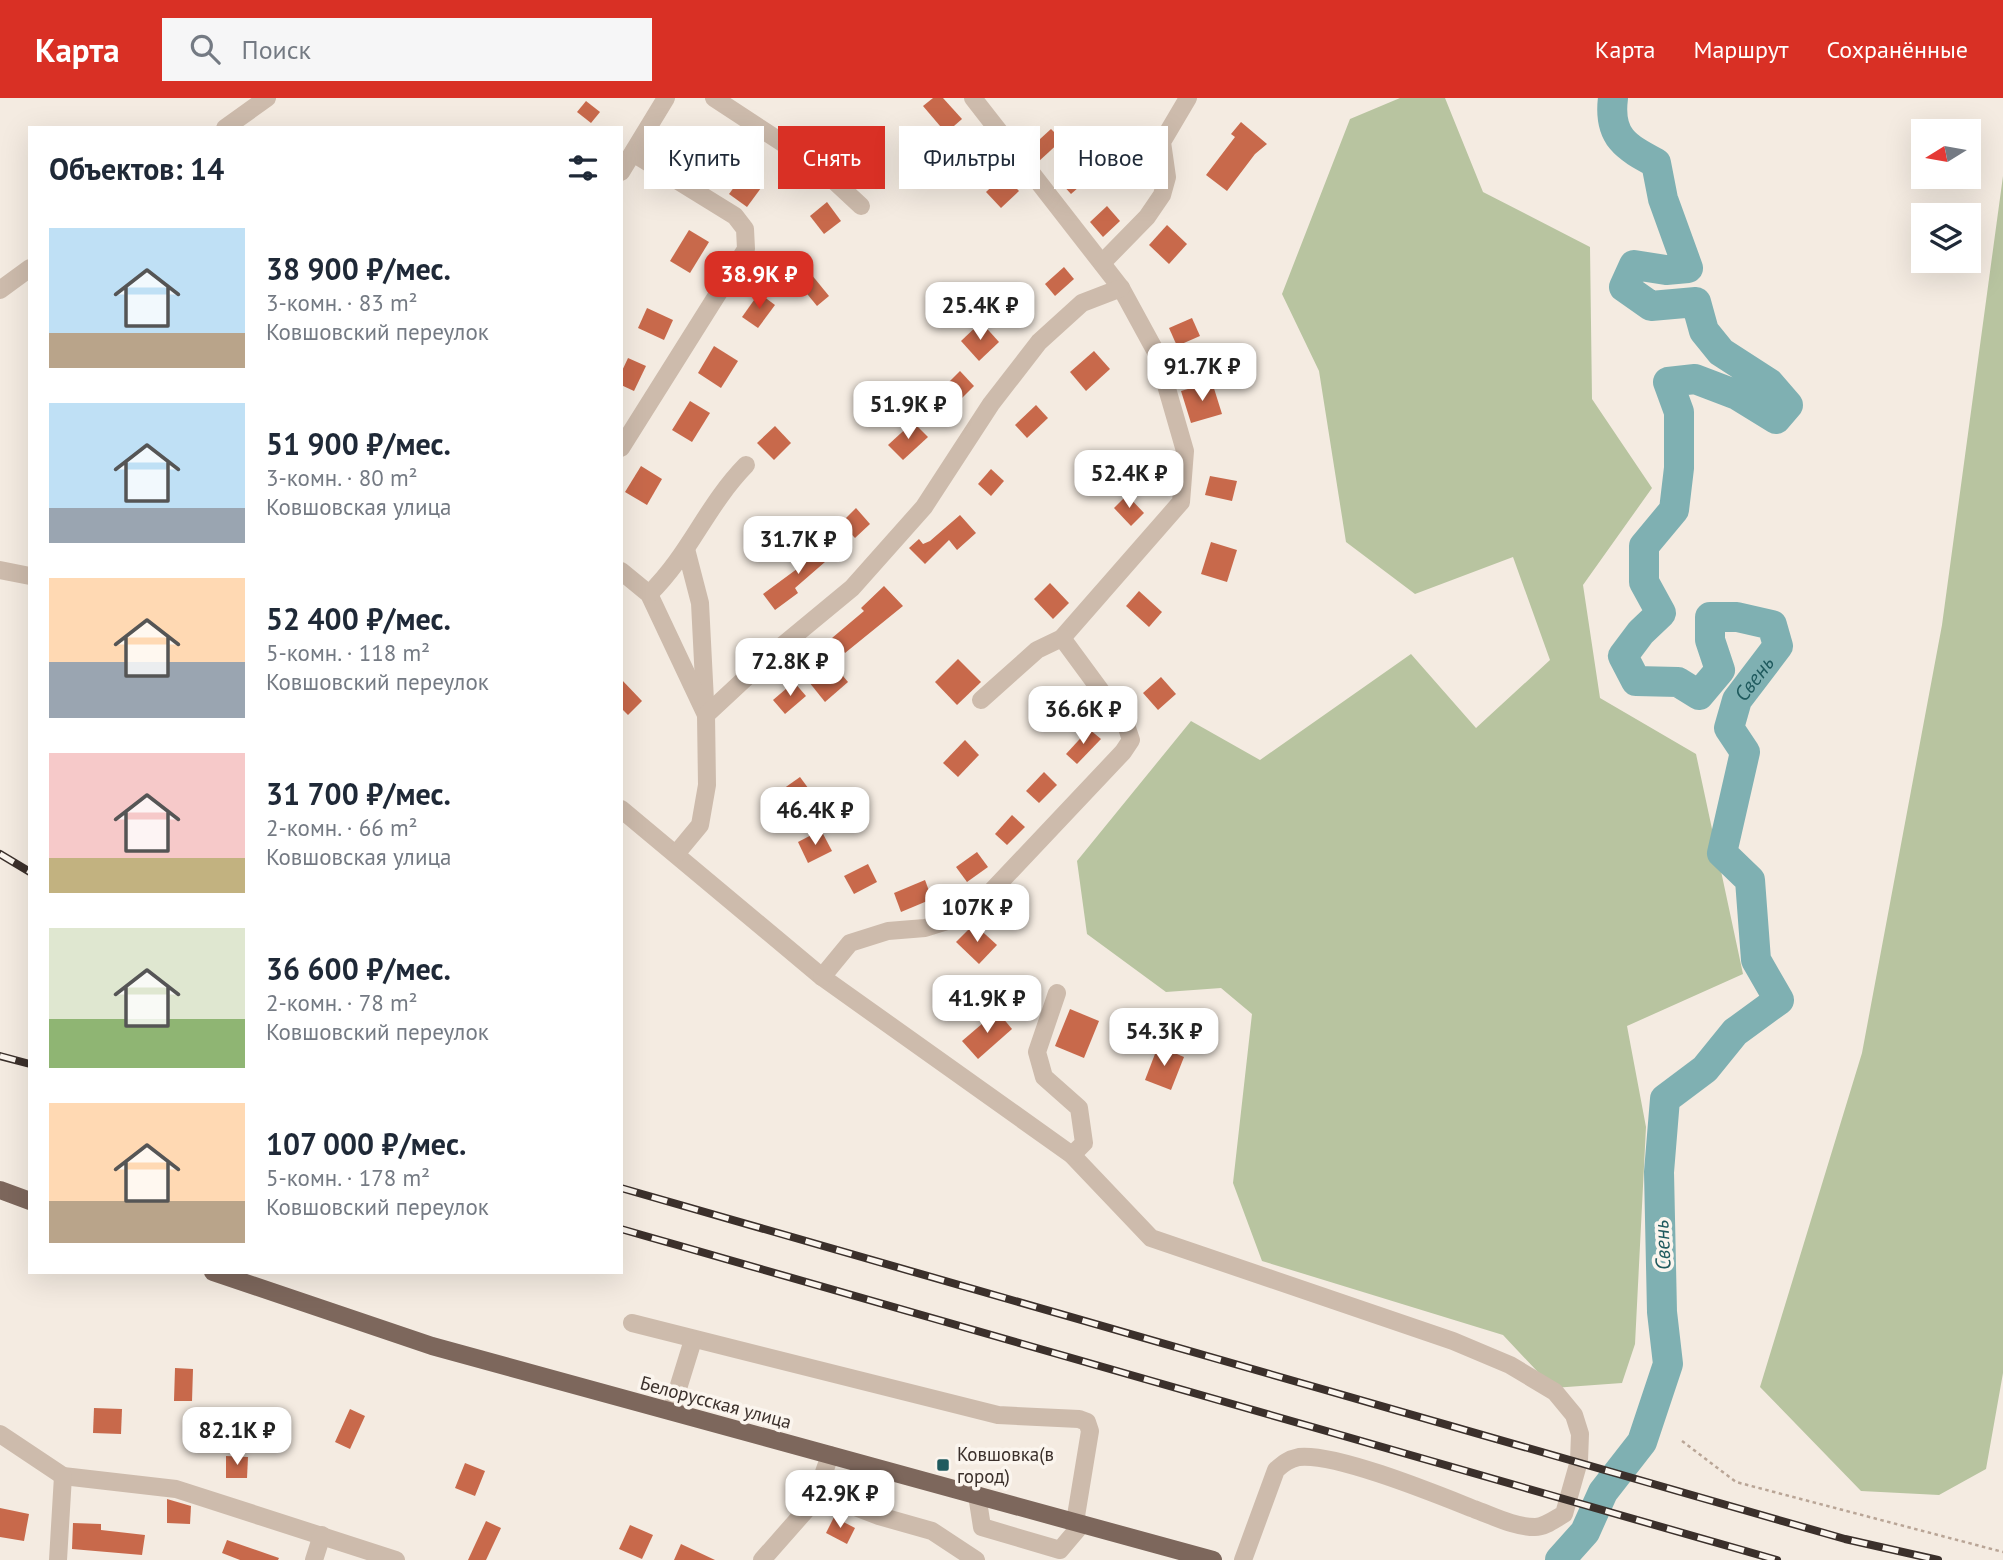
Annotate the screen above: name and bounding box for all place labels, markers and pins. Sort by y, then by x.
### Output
pin: 38.9K ₽ [694,252,824,311]
pin: 25.4K ₽ [915,282,1045,342]
pin: 91.7K ₽ [1137,344,1267,403]
pin: 51.9K ₽ [843,382,973,441]
pin: 52.4K ₽ [1064,450,1194,510]
pin: 31.7K ₽ [733,517,863,576]
pin: 72.8K ₽ [725,638,855,698]
pin: 36.6K ₽ [1018,686,1148,746]
pin: 46.4K ₽ [750,788,880,847]
pin: 107K ₽ [920,884,1034,944]
pin: 41.9K ₽ [922,976,1052,1035]
pin: 54.3K ₽ [1099,1009,1229,1068]
pin: 82.1K ₽ [172,1408,302,1467]
place label: Ковшовка(в город) [957,1442,1054,1488]
marker: Ковшовка(в город) [935,1457,951,1473]
pin: 42.9K ₽ [775,1470,905,1530]

